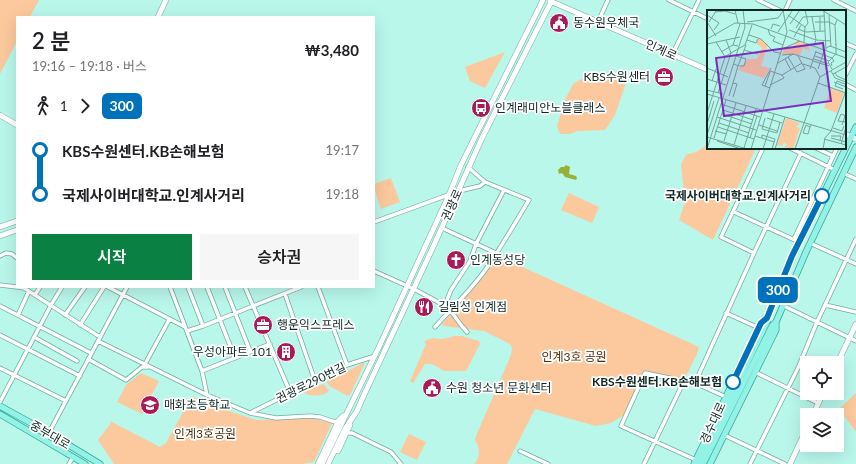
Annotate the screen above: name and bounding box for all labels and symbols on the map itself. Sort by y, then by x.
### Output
inset map [707,10,846,149]
public building icon: 동수원우체국 [548,12,570,34]
place label: 동수원우체국 [573,15,639,30]
street label: 인계로 [643,36,679,63]
office icon: KBS수원센터 [653,66,675,88]
place label: KBS수원센터 [584,69,650,84]
bus stop icon: 인계래미안노블클래스 [470,97,492,119]
place label: 인계래미안노블클래스 [495,100,605,115]
street label: 권광로 [438,187,465,223]
place label: 국제사이버대학교.인계사거리 [665,188,811,203]
marker: 국제사이버대학교.인계사거리 [814,188,830,204]
church icon: 인계동성당 [445,249,467,271]
place label: 인계동성당 [470,252,525,267]
line badge: 300 [755,277,801,303]
restaurant icon: 길림성 인계점 [413,296,435,318]
place label: 길림성 인계점 [438,299,507,314]
office icon: 행운익스프레스 [252,314,274,336]
place label: 행운익스프레스 [277,317,354,332]
building icon: 우성아파트 101 [275,341,297,363]
place label: 우성아파트 101 [193,344,272,359]
park label: 인계3호 공원 [541,349,607,364]
street label: 권광로290번길 [273,359,348,406]
place label: KBS수원센터.KB손해보험 [592,374,722,389]
marker: KBS수원센터.KB손해보험 [725,374,741,390]
public building icon: 수원 청소년 문화센터 [421,377,443,399]
place label: 수원 청소년 문화센터 [446,380,552,395]
school or university icon: 매화초등학교 [139,394,161,416]
place label: 매화초등학교 [164,397,230,412]
street label: 경수대로 [696,400,729,446]
street label: 중부대로 [27,417,73,452]
park label: 인계3호공원 [174,426,236,441]

